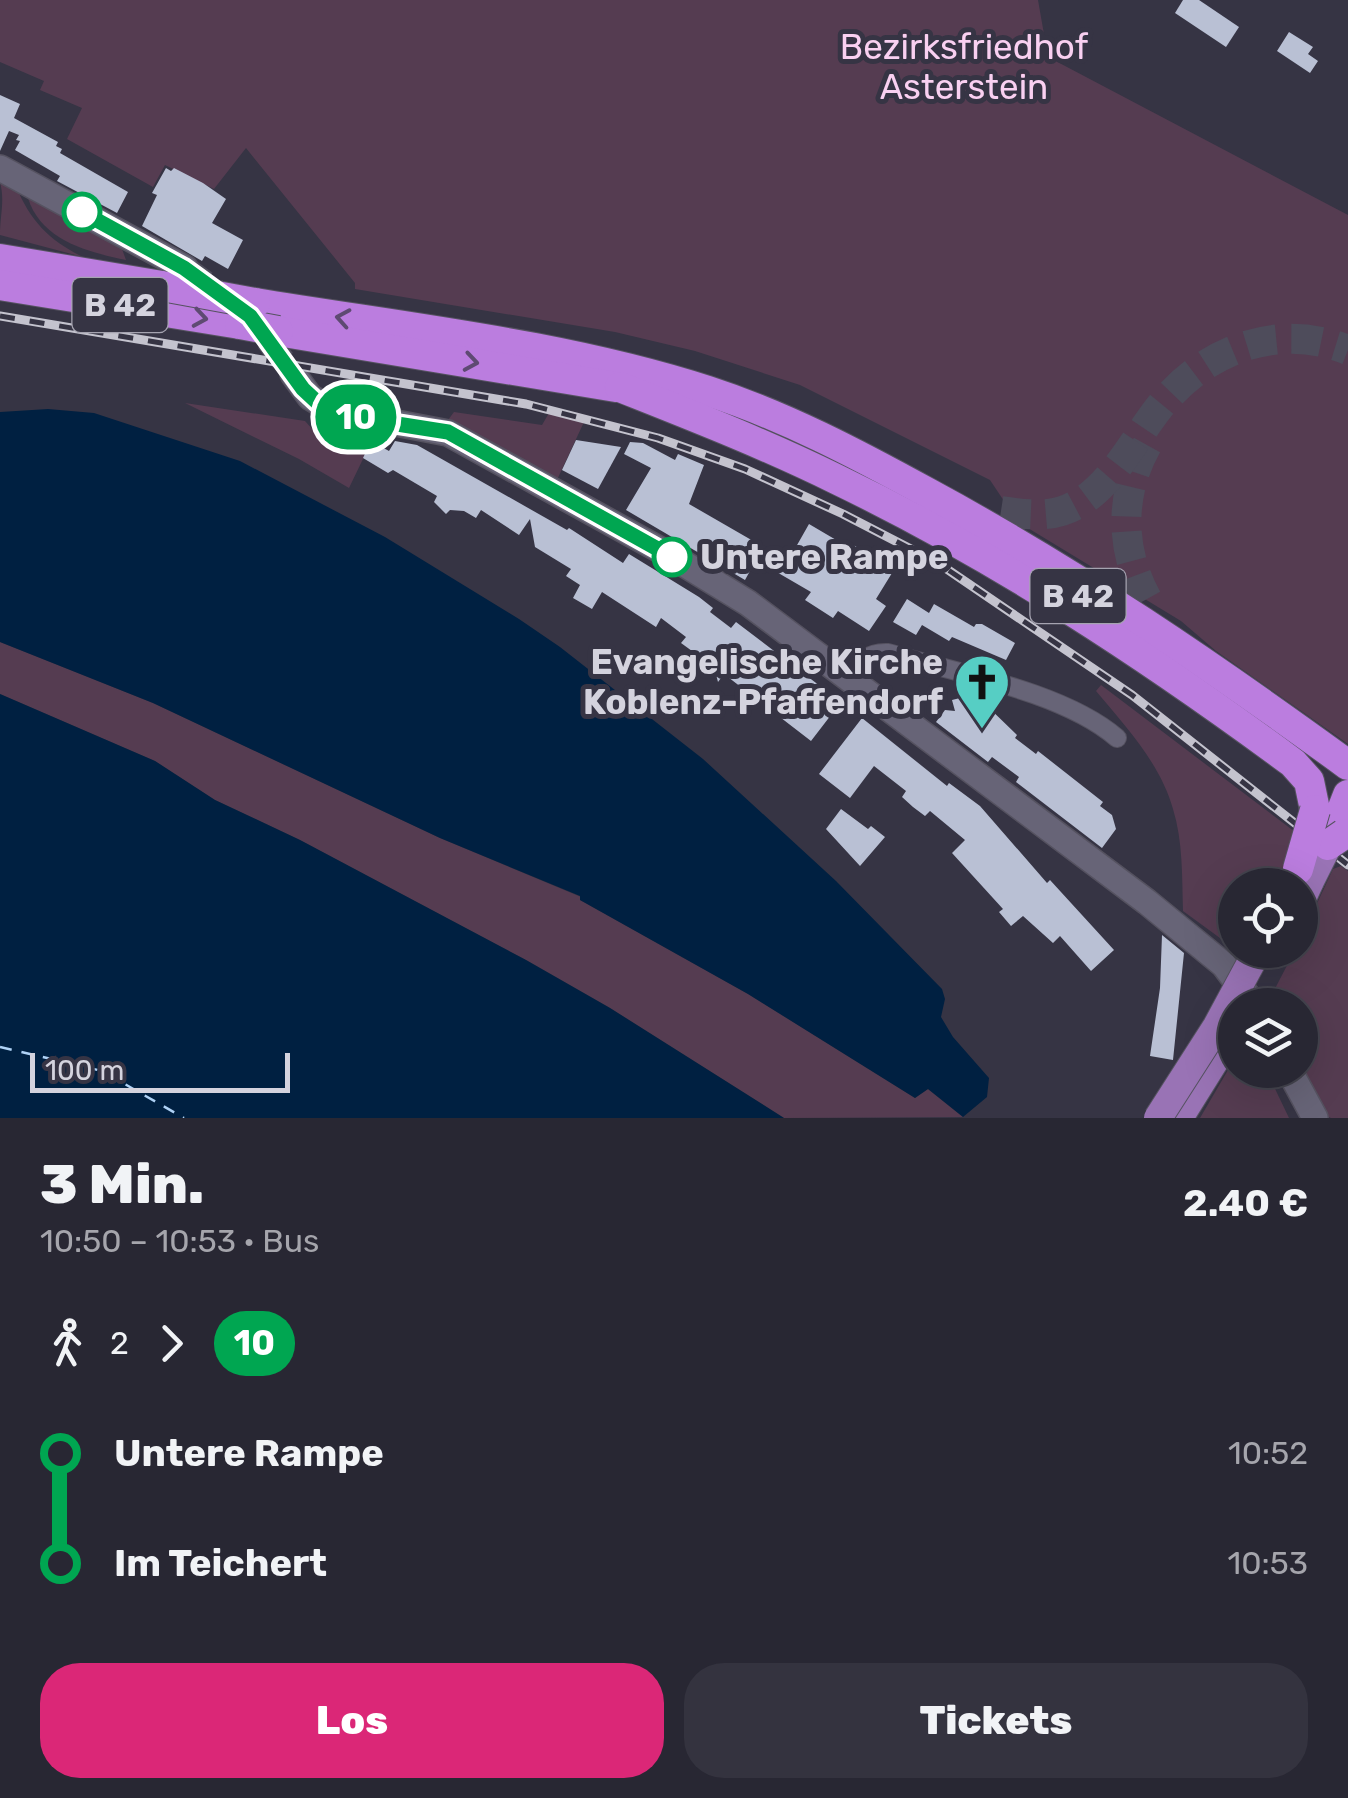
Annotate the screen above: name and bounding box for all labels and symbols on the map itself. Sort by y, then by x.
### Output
park label: Bezirksfriedhof Asterstein [840,26,1089,108]
unlabelled marker [63,193,101,231]
road number: B 42 [72,278,168,332]
one-way arrow [192,307,208,328]
one-way arrow [335,308,351,329]
one-way arrow [463,351,479,372]
line badge: 10 [311,384,401,450]
place label: Untere Rampe [700,536,949,578]
marker: Untere Rampe [653,538,691,576]
road number: B 42 [1030,569,1126,623]
place label: Evangelische Kirche Koblenz-Pfaffendorf [583,641,943,723]
church icon: Evangelische Kirche Koblenz-Pfaffendorf [952,652,1012,731]
scale bar [30,1048,290,1092]

